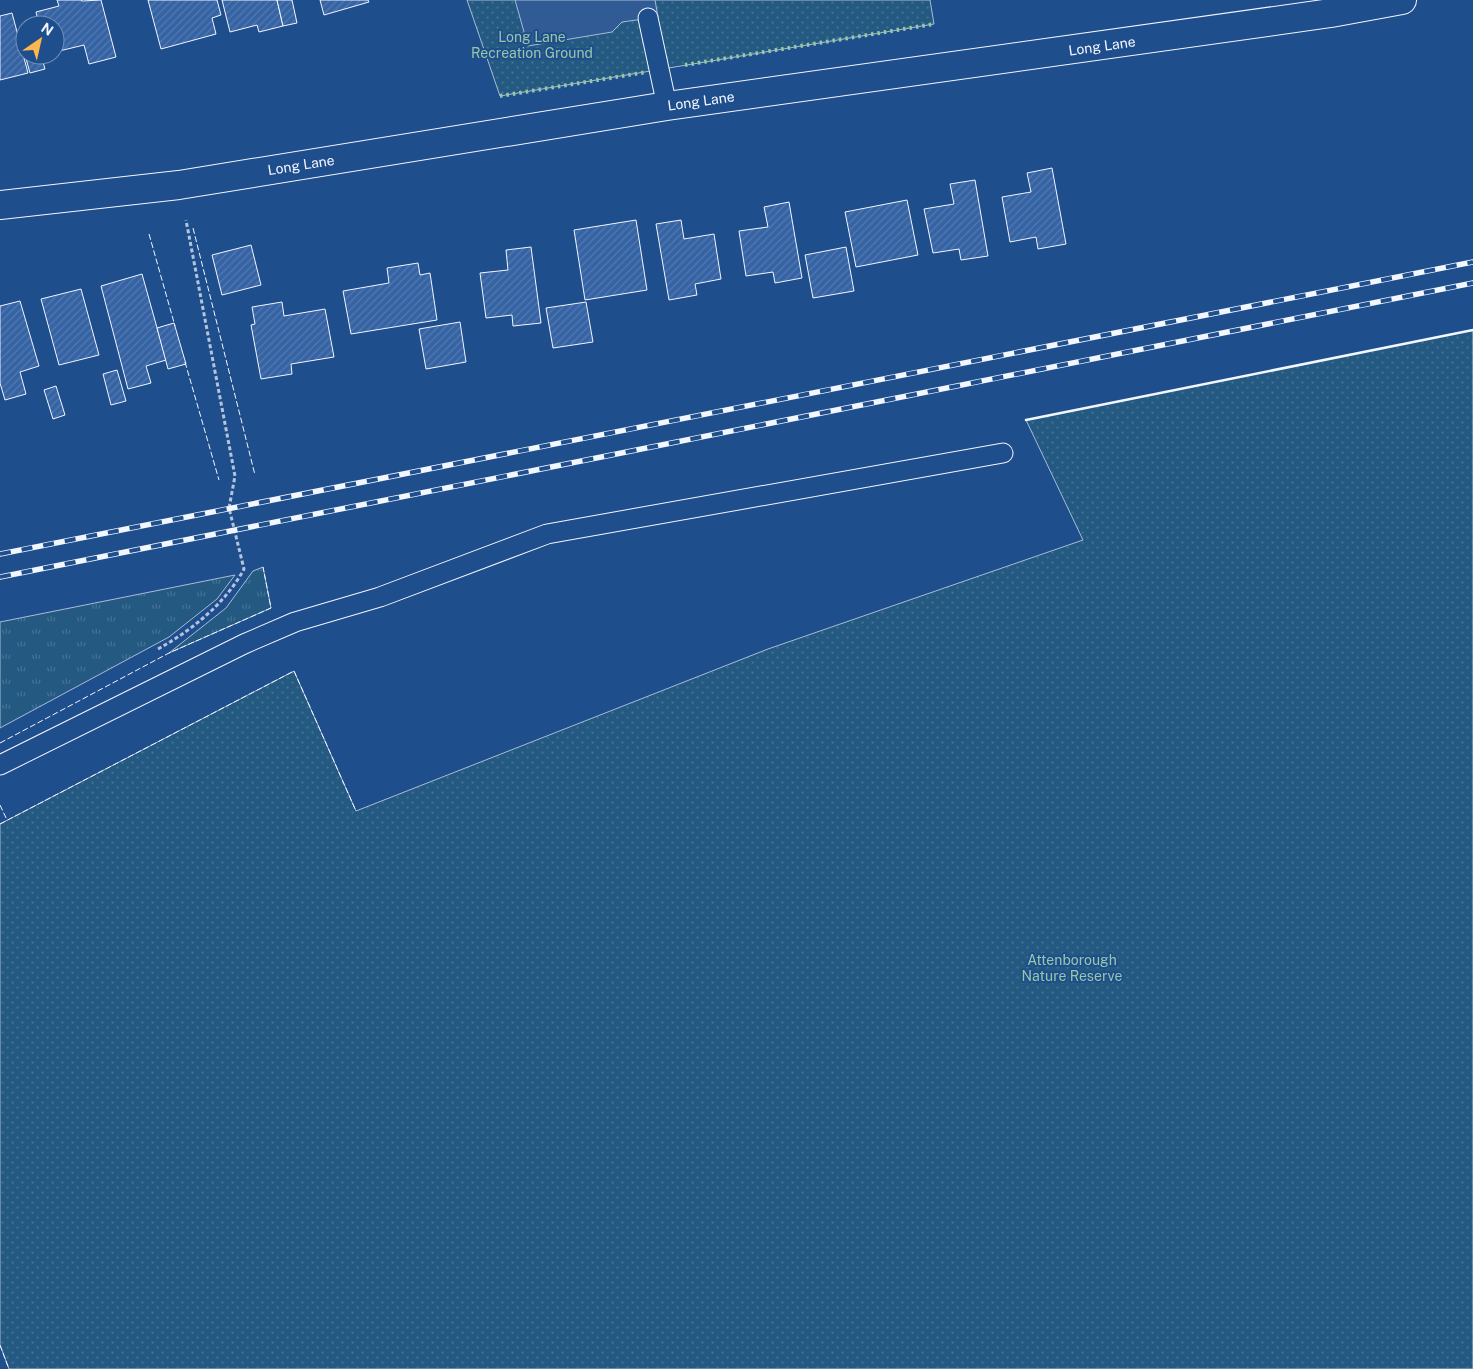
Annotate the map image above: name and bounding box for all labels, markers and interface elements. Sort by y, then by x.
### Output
north arrow [15,15,65,65]
text: N [38,20,56,39]
park label: Long Lane Recreation Ground [471,29,593,61]
street label: Long Lane [1067,33,1137,59]
street label: Long Lane [666,88,736,114]
street label: Long Lane [266,152,336,178]
park label: Attenborough Nature Reserve [1022,952,1122,984]

